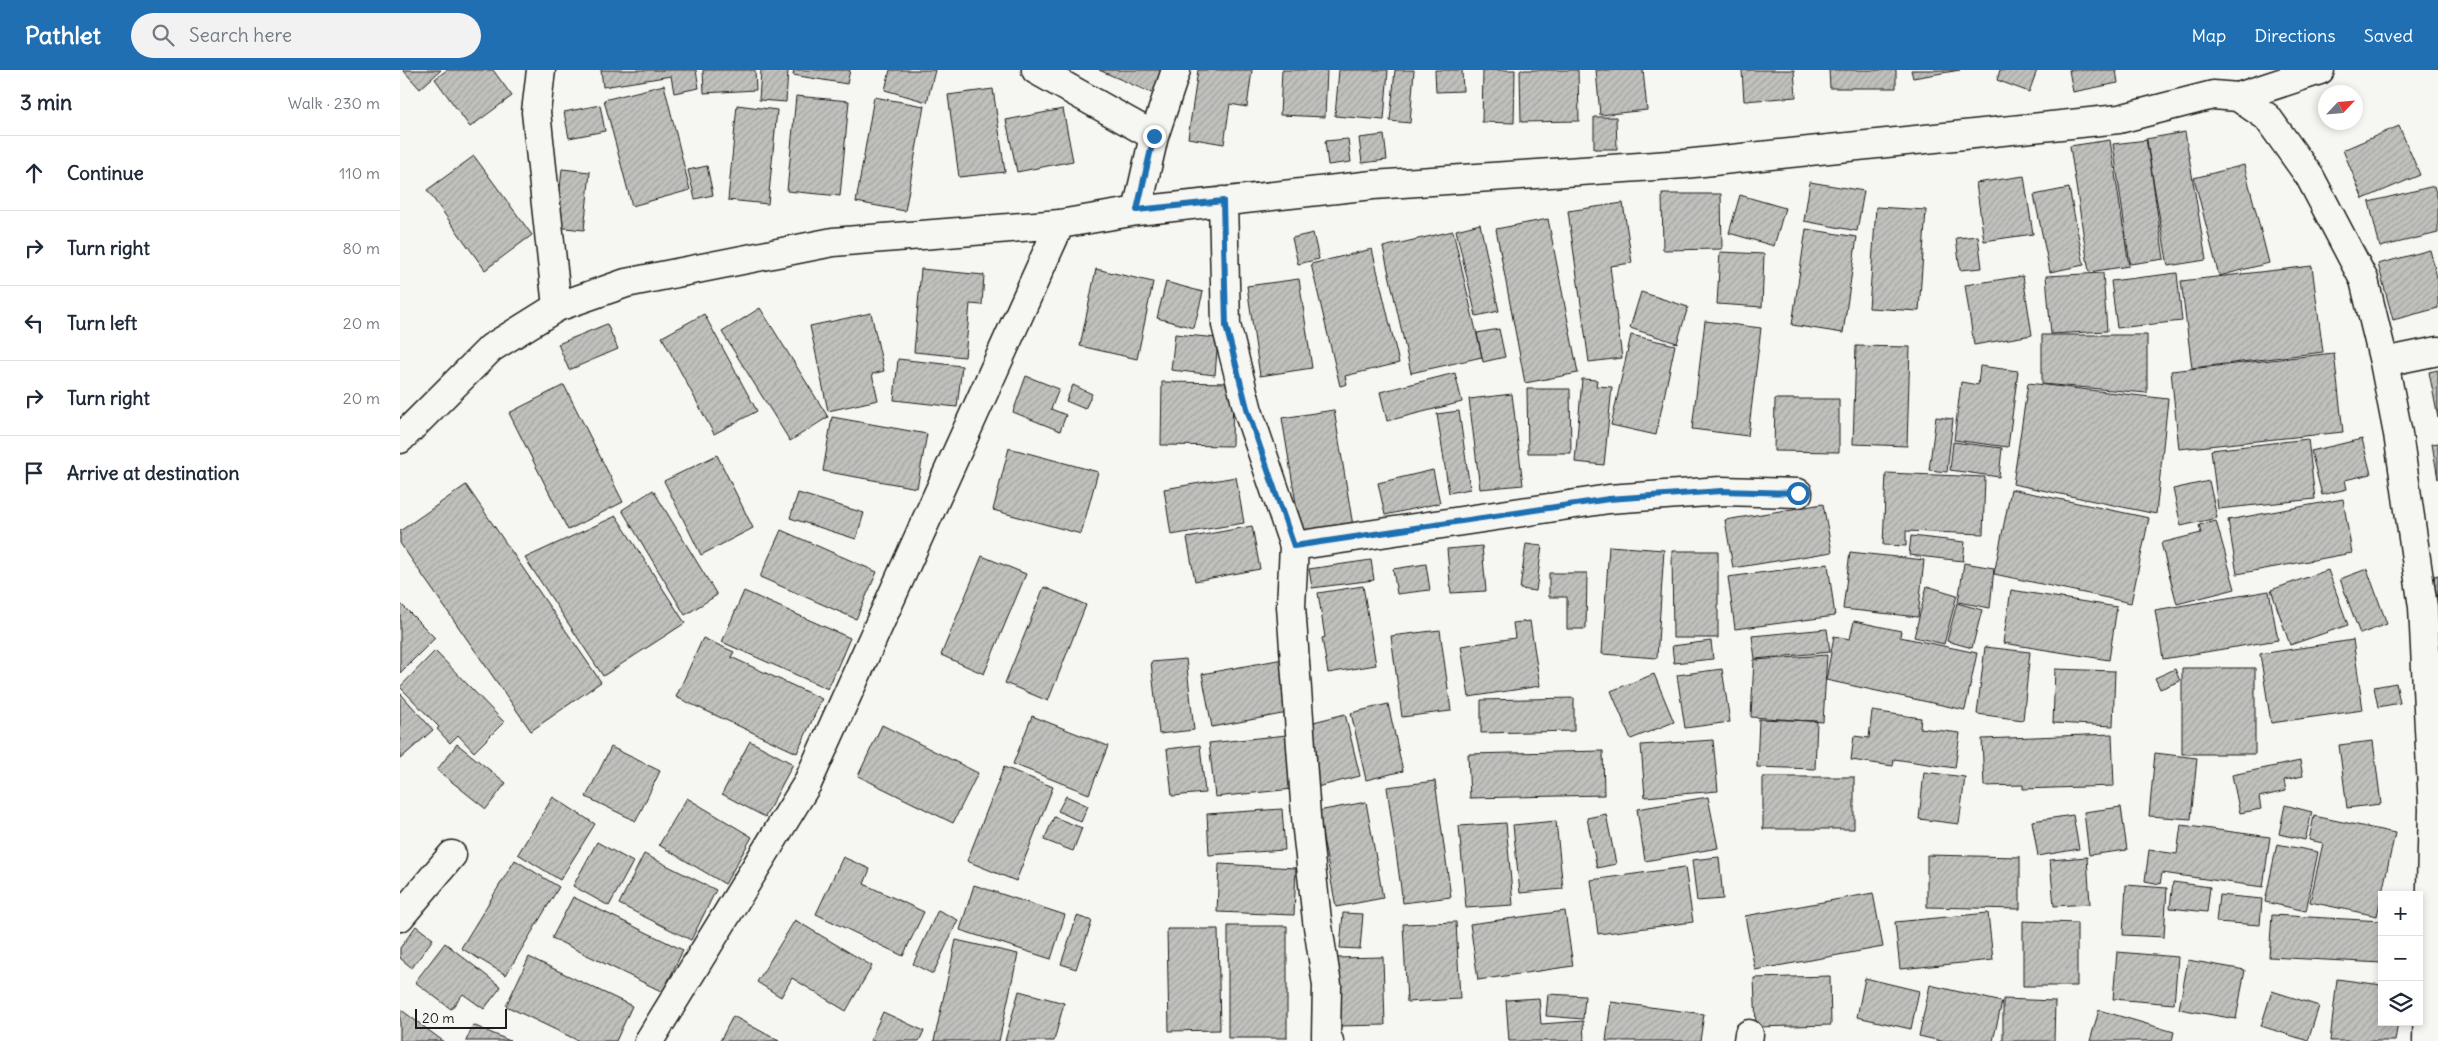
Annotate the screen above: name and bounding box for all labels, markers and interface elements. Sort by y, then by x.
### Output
search box [131,13,481,58]
text: Pathlet [25,20,101,50]
icon: search [149,21,177,49]
text: Search here [189,23,292,47]
text: Map [2191,24,2226,47]
text: Directions [2254,24,2336,47]
text: Saved [2364,24,2413,47]
north arrow [2318,85,2363,130]
text: 3 min [20,89,72,116]
text: Walk · 230 m [288,93,380,113]
route end [1143,125,1166,148]
icon: ahead [20,159,48,187]
text: Continue [67,161,144,185]
text: 110 m [339,163,380,183]
icon: right [20,234,48,262]
text: Turn right [67,236,150,260]
text: 80 m [342,238,380,258]
icon: left [20,309,48,337]
text: Turn left [67,311,137,335]
text: 20 m [343,313,380,333]
icon: right [20,384,48,412]
text: Turn right [67,386,150,410]
text: 20 m [343,388,380,408]
icon: arrive [20,459,48,487]
text: Arrive at destination [67,461,240,485]
route start [1787,482,1810,505]
map controls [2378,891,2423,1026]
button: + [2378,891,2423,936]
button: − [2378,936,2423,981]
button: layers [2378,981,2423,1026]
scale bar [415,1006,508,1029]
text: 20 m [422,1009,455,1027]

